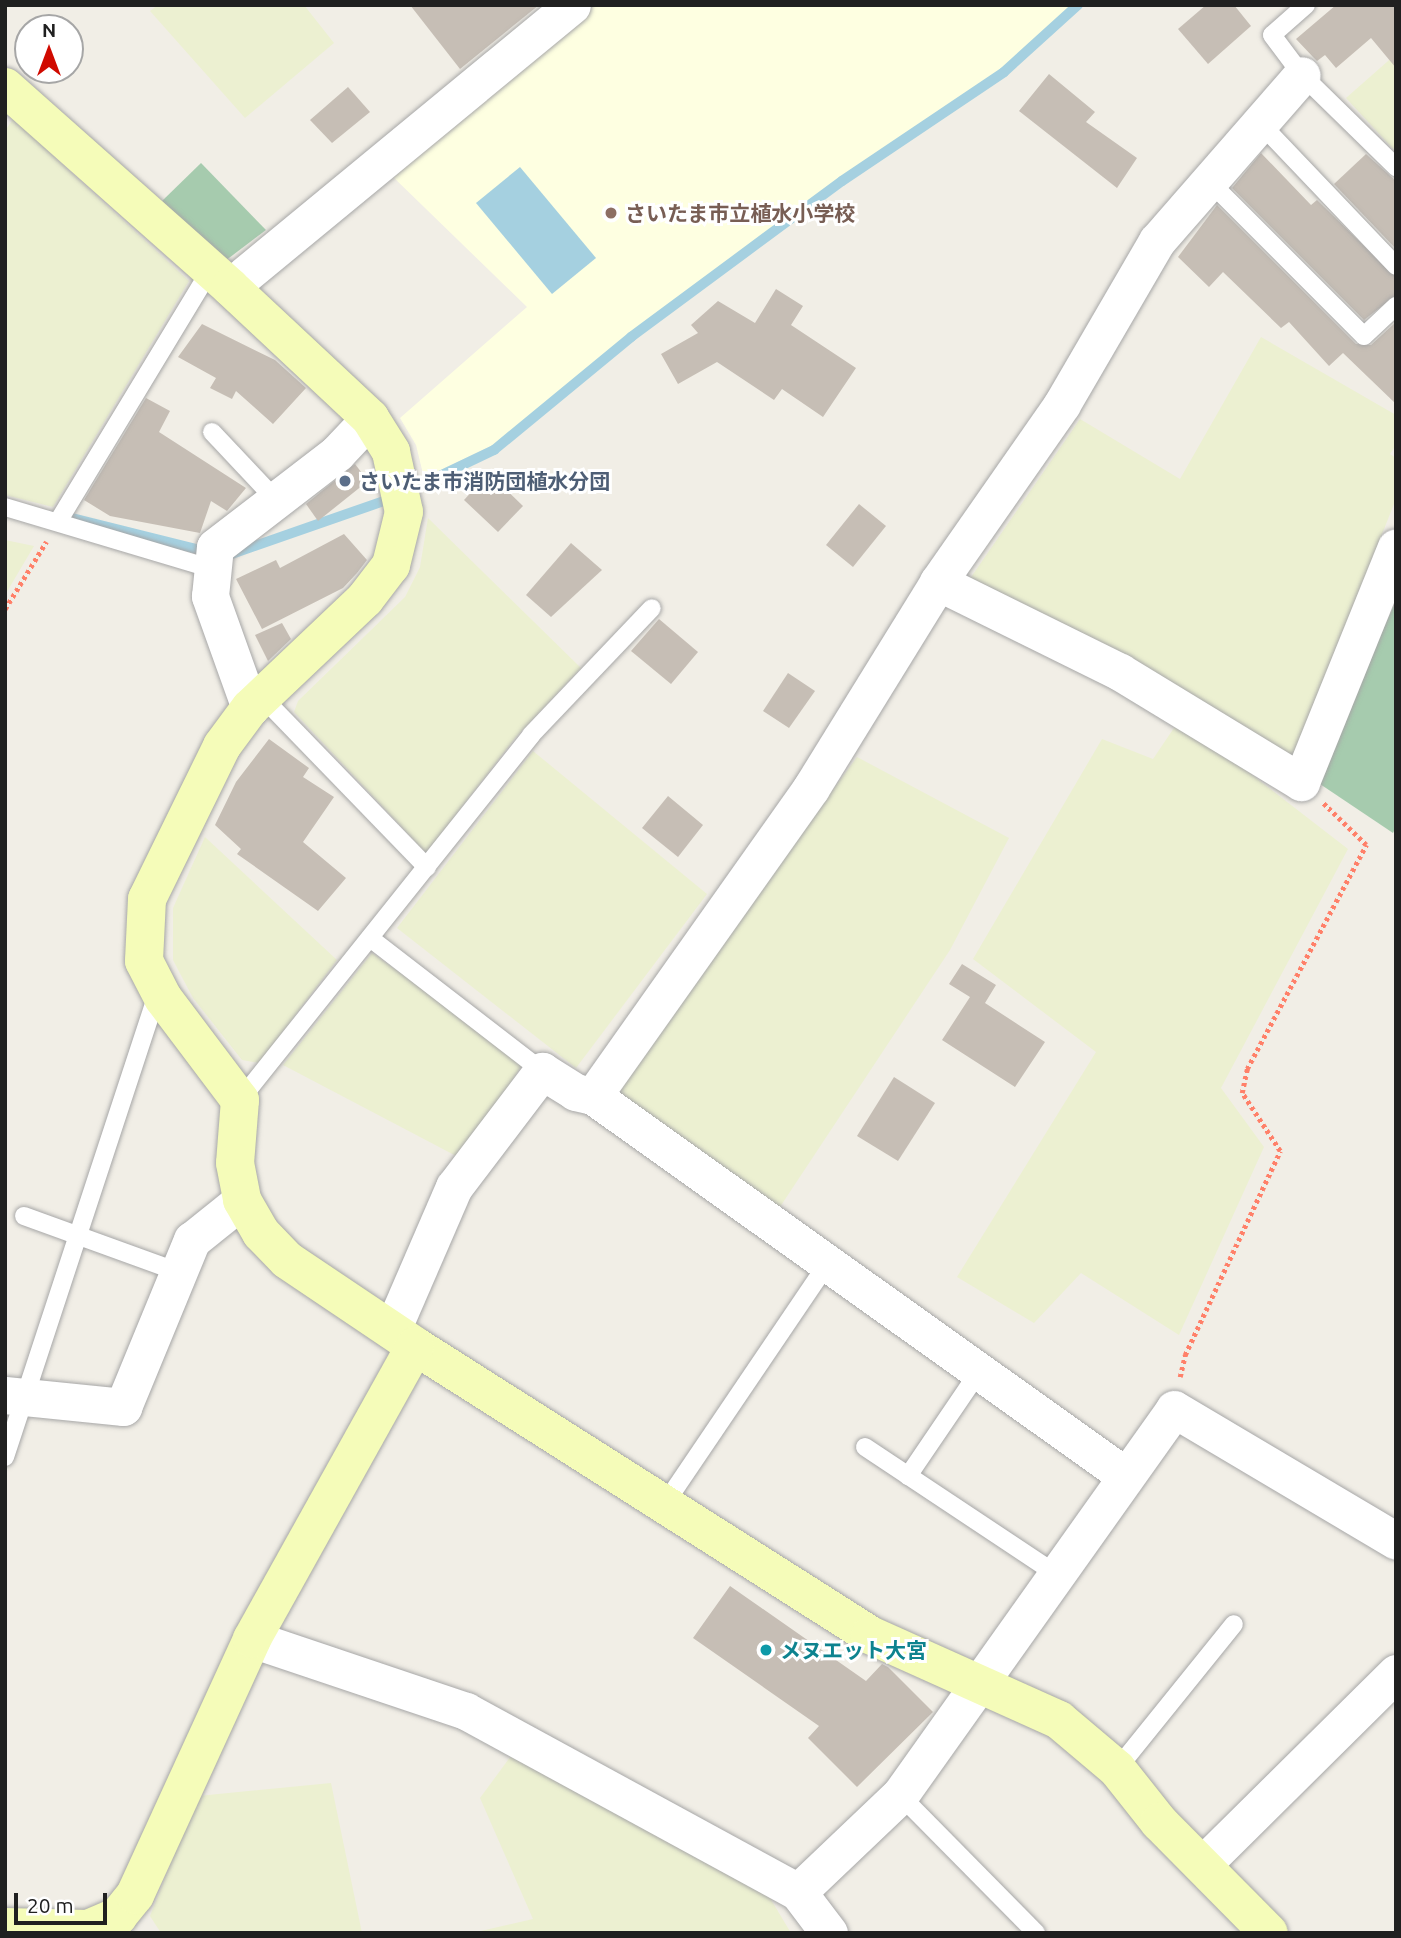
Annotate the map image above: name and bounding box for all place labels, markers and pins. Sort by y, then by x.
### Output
place label: さいたま市立植水小学校 [625,200,856,226]
marker: さいたま市立植水小学校 [603,205,619,221]
place label: さいたま市消防団植水分団 [359,468,611,494]
marker: さいたま市消防団植水分団 [337,473,353,489]
place label: メヌエット大宮 [780,1637,927,1663]
marker: メヌエット大宮 [758,1642,774,1658]

